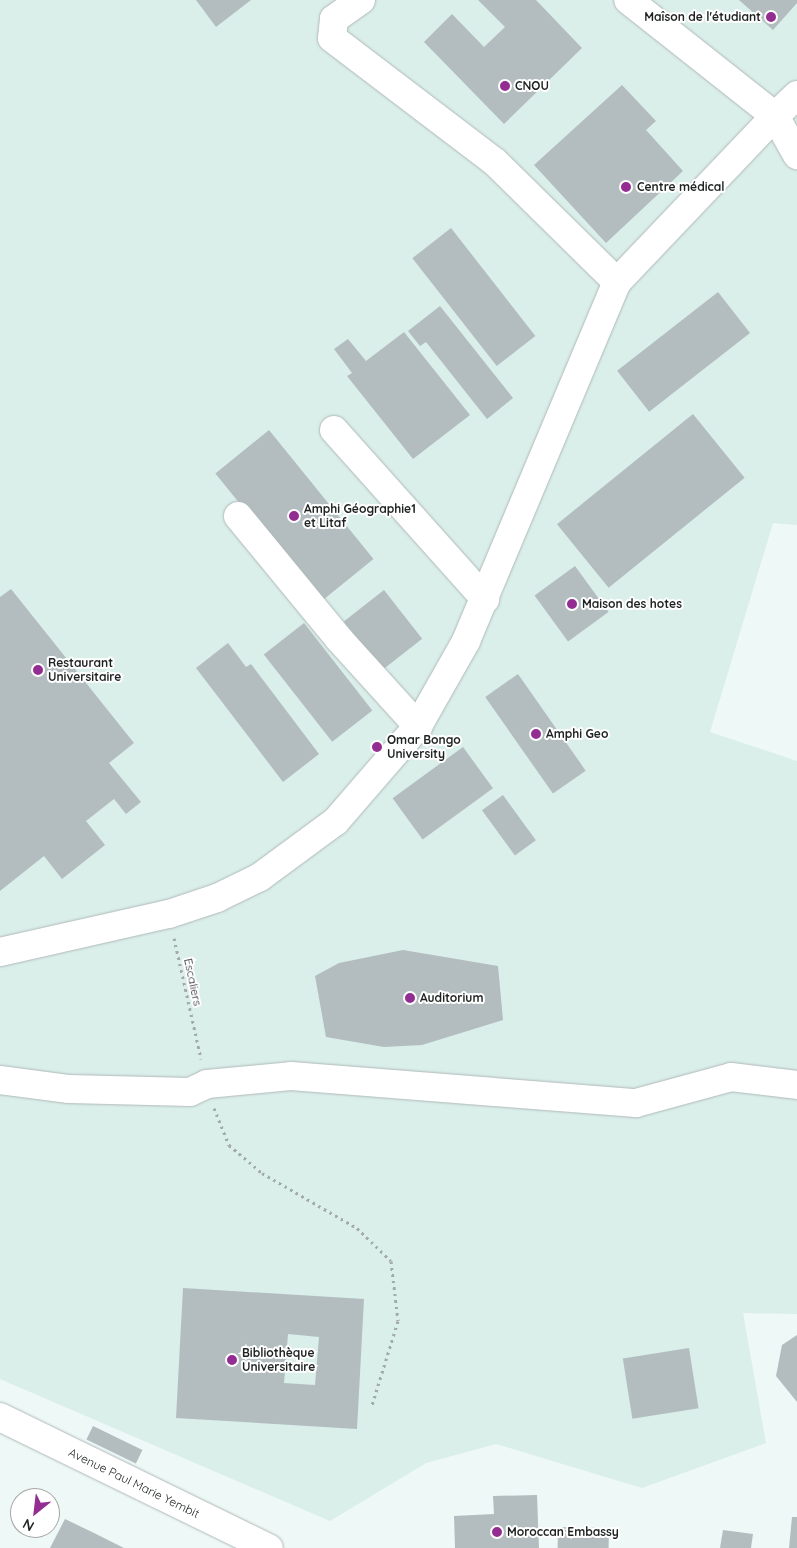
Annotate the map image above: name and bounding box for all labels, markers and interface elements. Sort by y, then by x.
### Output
place label: Maîson de l'étudiant [644,10,761,24]
marker: Maîson de l'étudiant [765,11,777,23]
place label: CNOU [515,79,549,93]
marker: CNOU [499,80,511,92]
marker: Centre médical [619,180,633,194]
place label: Centre médical [637,180,725,194]
place label: Amphi Géographie1 et Litaf [304,502,416,530]
marker: Amphi Géographie1 et Litaf [288,510,300,522]
place label: Maison des hotes [582,597,682,611]
marker: Maison des hotes [566,598,578,610]
place label: Restaurant Universitaire [48,656,121,684]
marker: Restaurant Universitaire [32,664,44,676]
place label: Amphi Geo [546,727,608,741]
marker: Amphi Geo [530,728,542,740]
place label: Omar Bongo University [387,733,461,761]
marker: Omar Bongo University [371,741,383,753]
street label: Escaliers [181,957,205,1007]
place label: Auditorium [420,991,483,1005]
marker: Auditorium [404,992,416,1004]
place label: Bibliothèque Universitaire [242,1346,315,1374]
marker: Bibliothèque Universitaire [226,1354,238,1366]
street label: Avenue Paul Marie Yembit [66,1445,202,1521]
north arrow [10,1488,60,1538]
text: N [19,1515,37,1536]
place label: Moroccan Embassy [507,1525,619,1539]
marker: Moroccan Embassy [491,1526,503,1538]

